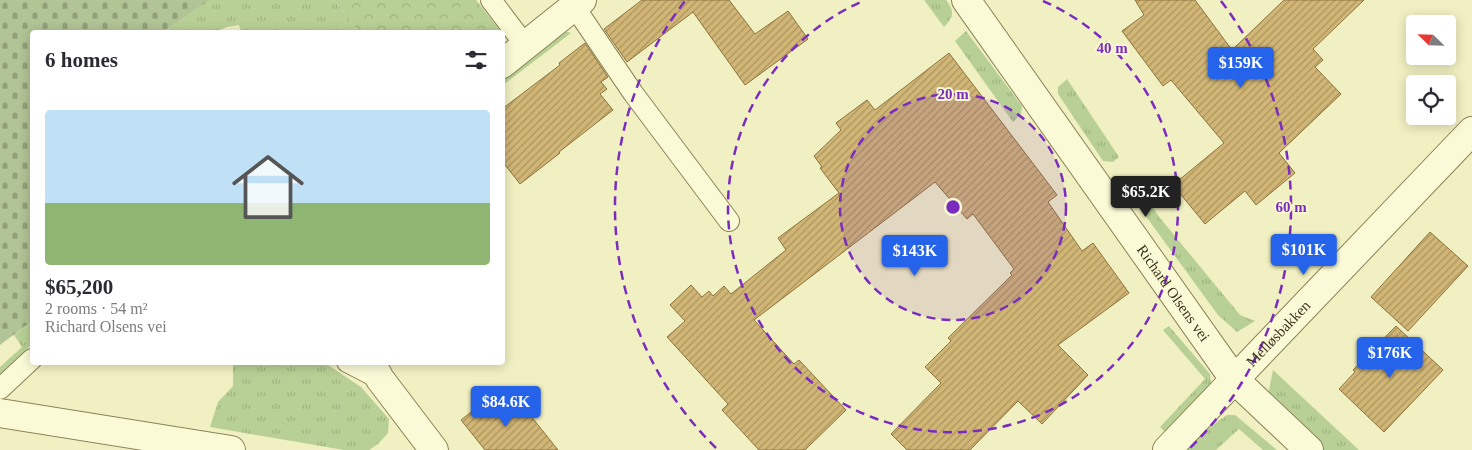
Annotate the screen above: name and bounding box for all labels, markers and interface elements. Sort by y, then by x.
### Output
north arrow [1406,15,1456,65]
map controls [1406,15,1456,125]
text: 40 m [1096,40,1128,56]
icon: filters [462,46,490,74]
pin: $159K [1206,46,1276,89]
text: 6 homes [45,48,118,72]
text: $159K [1219,54,1263,71]
button: locate [1406,75,1456,125]
text: 20 m [937,86,969,102]
icon: home [223,142,313,232]
pin: $65.2K [1105,176,1187,218]
text: $65.2K [1122,183,1170,200]
centre of rings [944,198,962,216]
text: 60 m [1275,199,1307,215]
pin: $143K [880,234,950,277]
pin: $101K [1269,234,1339,276]
text: $101K [1282,241,1326,258]
text: $143K [893,242,937,259]
street label: Richard Olsens vei [1134,242,1213,344]
text: $65,200 [45,275,113,299]
street label: Melløsbakken [1243,297,1314,370]
text: 2 rooms · 54 m² [45,300,148,317]
text: Richard Olsens vei [45,318,167,335]
pin: $176K [1355,336,1425,379]
text: $176K [1368,344,1412,361]
pin: $84.6K [465,386,547,428]
text: $84.6K [482,393,530,410]

